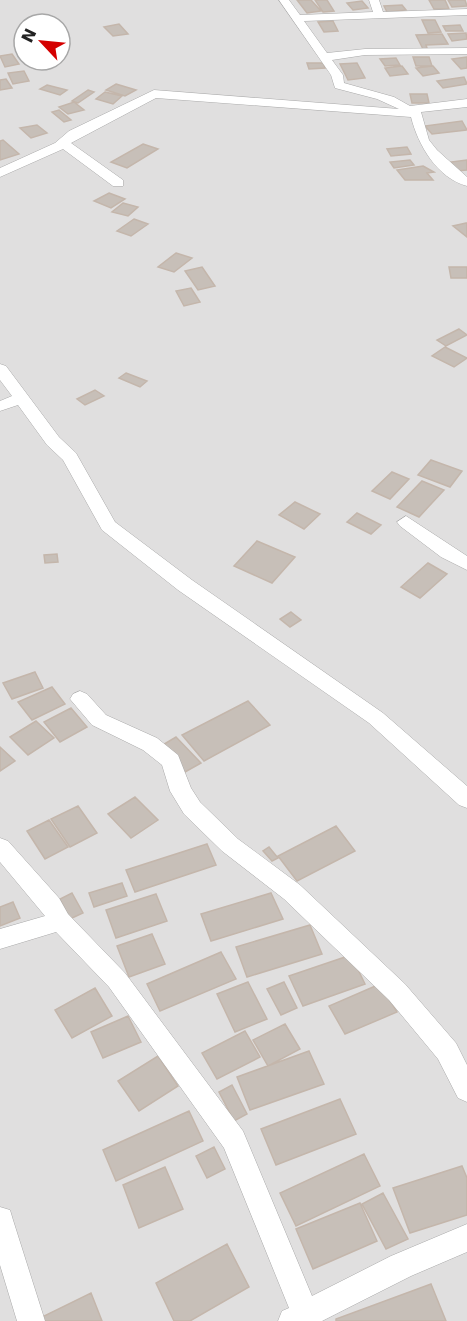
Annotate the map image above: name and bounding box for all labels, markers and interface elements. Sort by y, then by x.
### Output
north arrow [12,12,72,72]
text: N [17,25,40,46]

